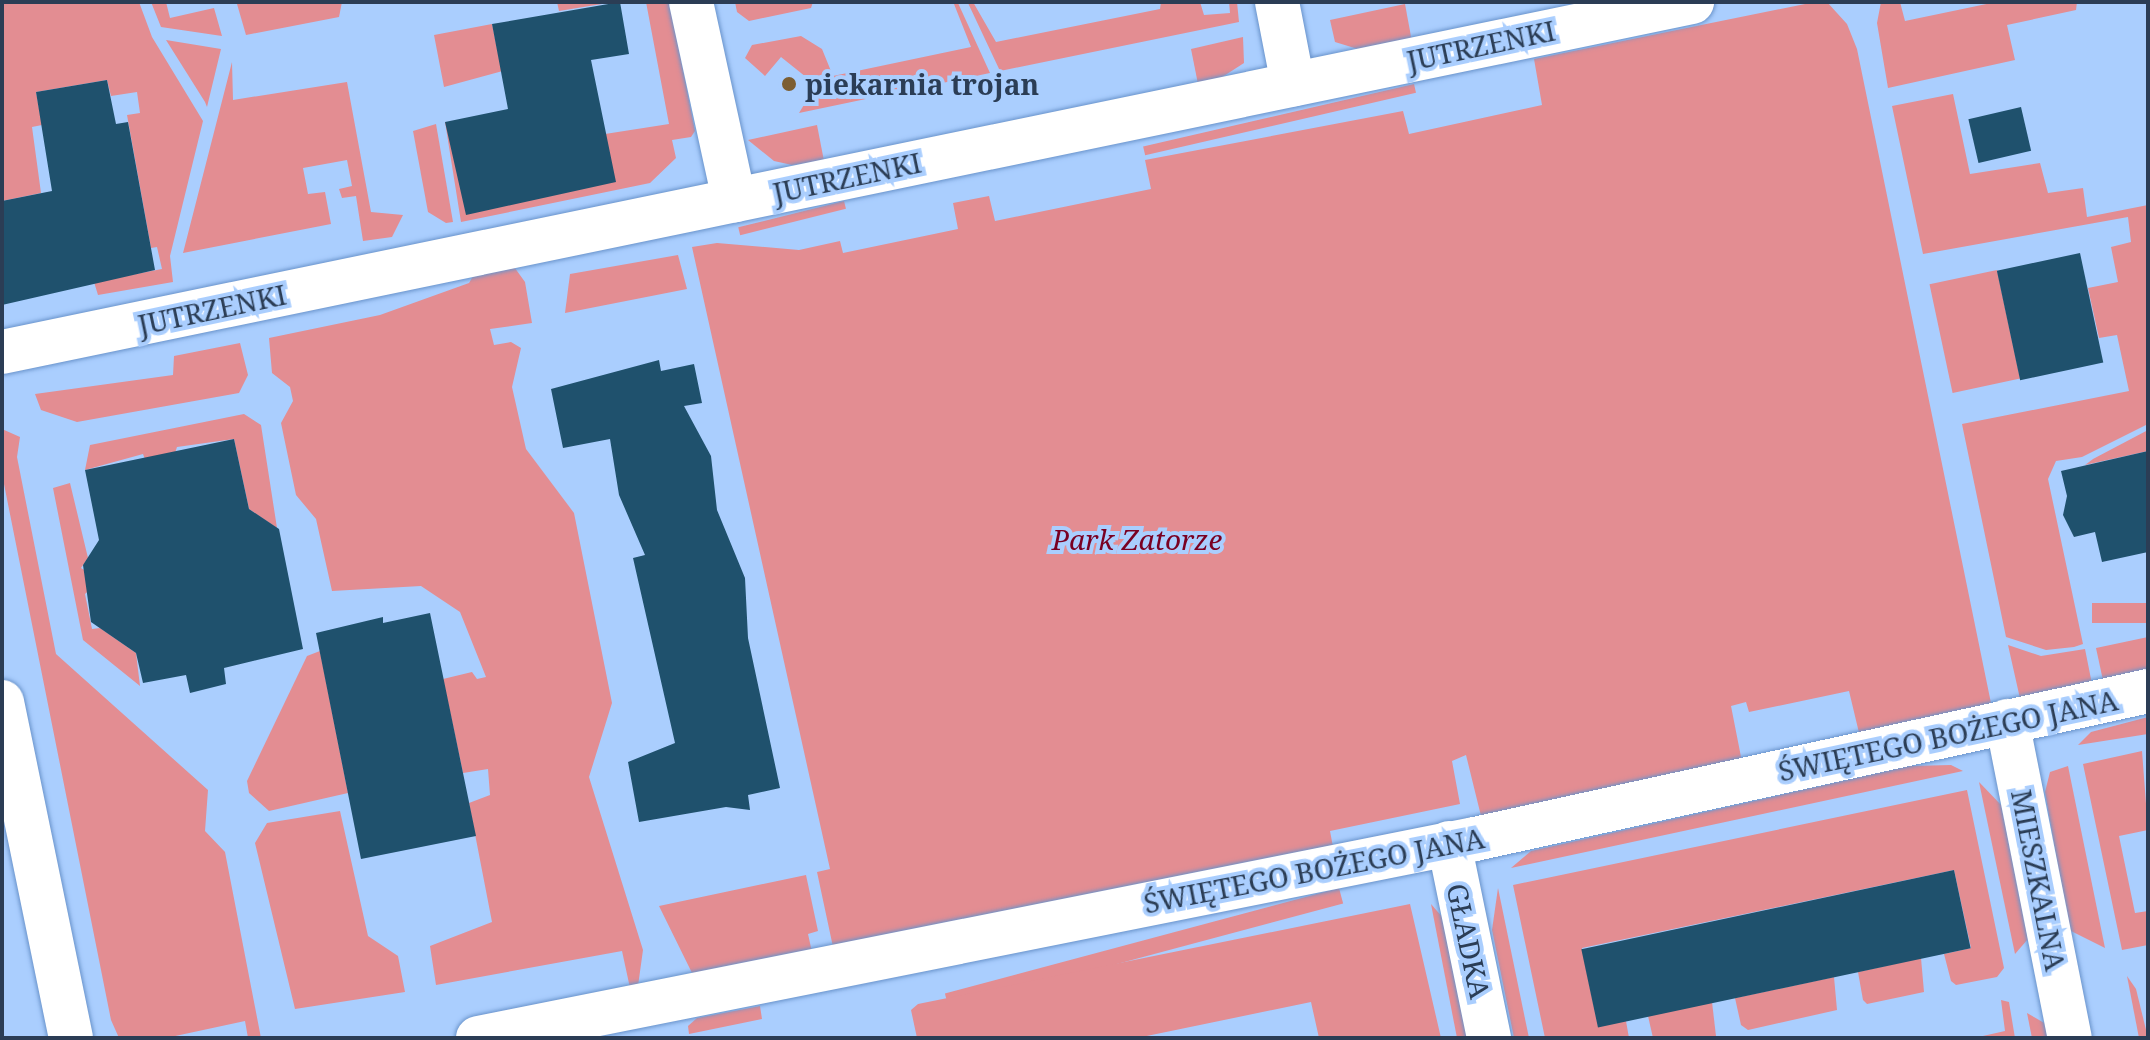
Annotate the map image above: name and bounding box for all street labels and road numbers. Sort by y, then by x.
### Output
street label: JUTRZENKI [1404,13,1558,77]
street label: JUTRZENKI [770,145,924,209]
street label: JUTRZENKI [135,277,289,341]
street label: ŚWIĘTEGO BOŻEGO JANA [1775,683,2121,787]
street label: MIESZKALNA [2005,787,2073,973]
street label: ŚWIĘTEGO BOŻEGO JANA [1141,820,1487,920]
street label: GŁADKA [1440,880,1498,1002]

